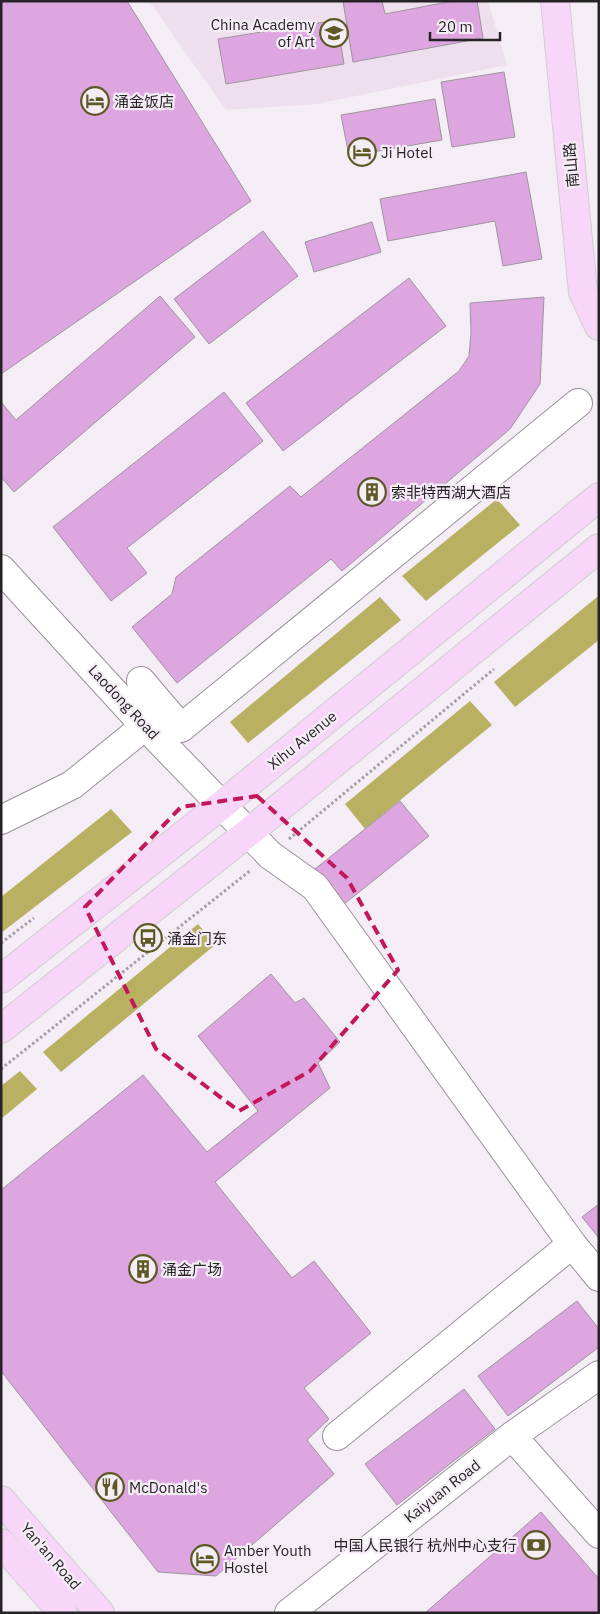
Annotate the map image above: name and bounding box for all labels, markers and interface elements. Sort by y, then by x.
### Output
scale bar [430,10,500,42]
place label: China Academy of Art [211,15,316,51]
text: 20 m [438,17,473,36]
school or university icon: China Academy of Art [319,18,349,48]
hotel icon: 涌金饭店 [80,86,110,116]
place label: 涌金饭店 [114,92,174,111]
hotel icon: Ji Hotel [347,137,377,167]
street label: 南山路 [560,142,582,188]
place label: Ji Hotel [381,143,432,162]
building icon: 索非特西湖大酒店 [357,477,387,507]
place label: 索非特西湖大酒店 [391,483,511,502]
street label: Laodong Road [84,661,164,743]
street label: Xihu Avenue [264,706,340,774]
bus stop icon: 涌金门东 [133,923,163,953]
place label: 涌金门东 [167,929,227,948]
building icon: 涌金广场 [128,1254,158,1284]
place label: 涌金广场 [162,1260,222,1279]
street label: Kaiyuan Road [400,1455,484,1527]
restaurant icon: McDonald's [95,1472,125,1502]
place label: McDonald's [129,1478,207,1497]
street label: Yan'an Road [17,1519,85,1593]
bank icon: 中国人民银行 杭州中心支行 [521,1530,551,1560]
place label: 中国人民银行 杭州中心支行 [333,1536,517,1555]
place label: Amber Youth Hostel [224,1541,312,1577]
hotel icon: Amber Youth Hostel [190,1544,220,1574]

